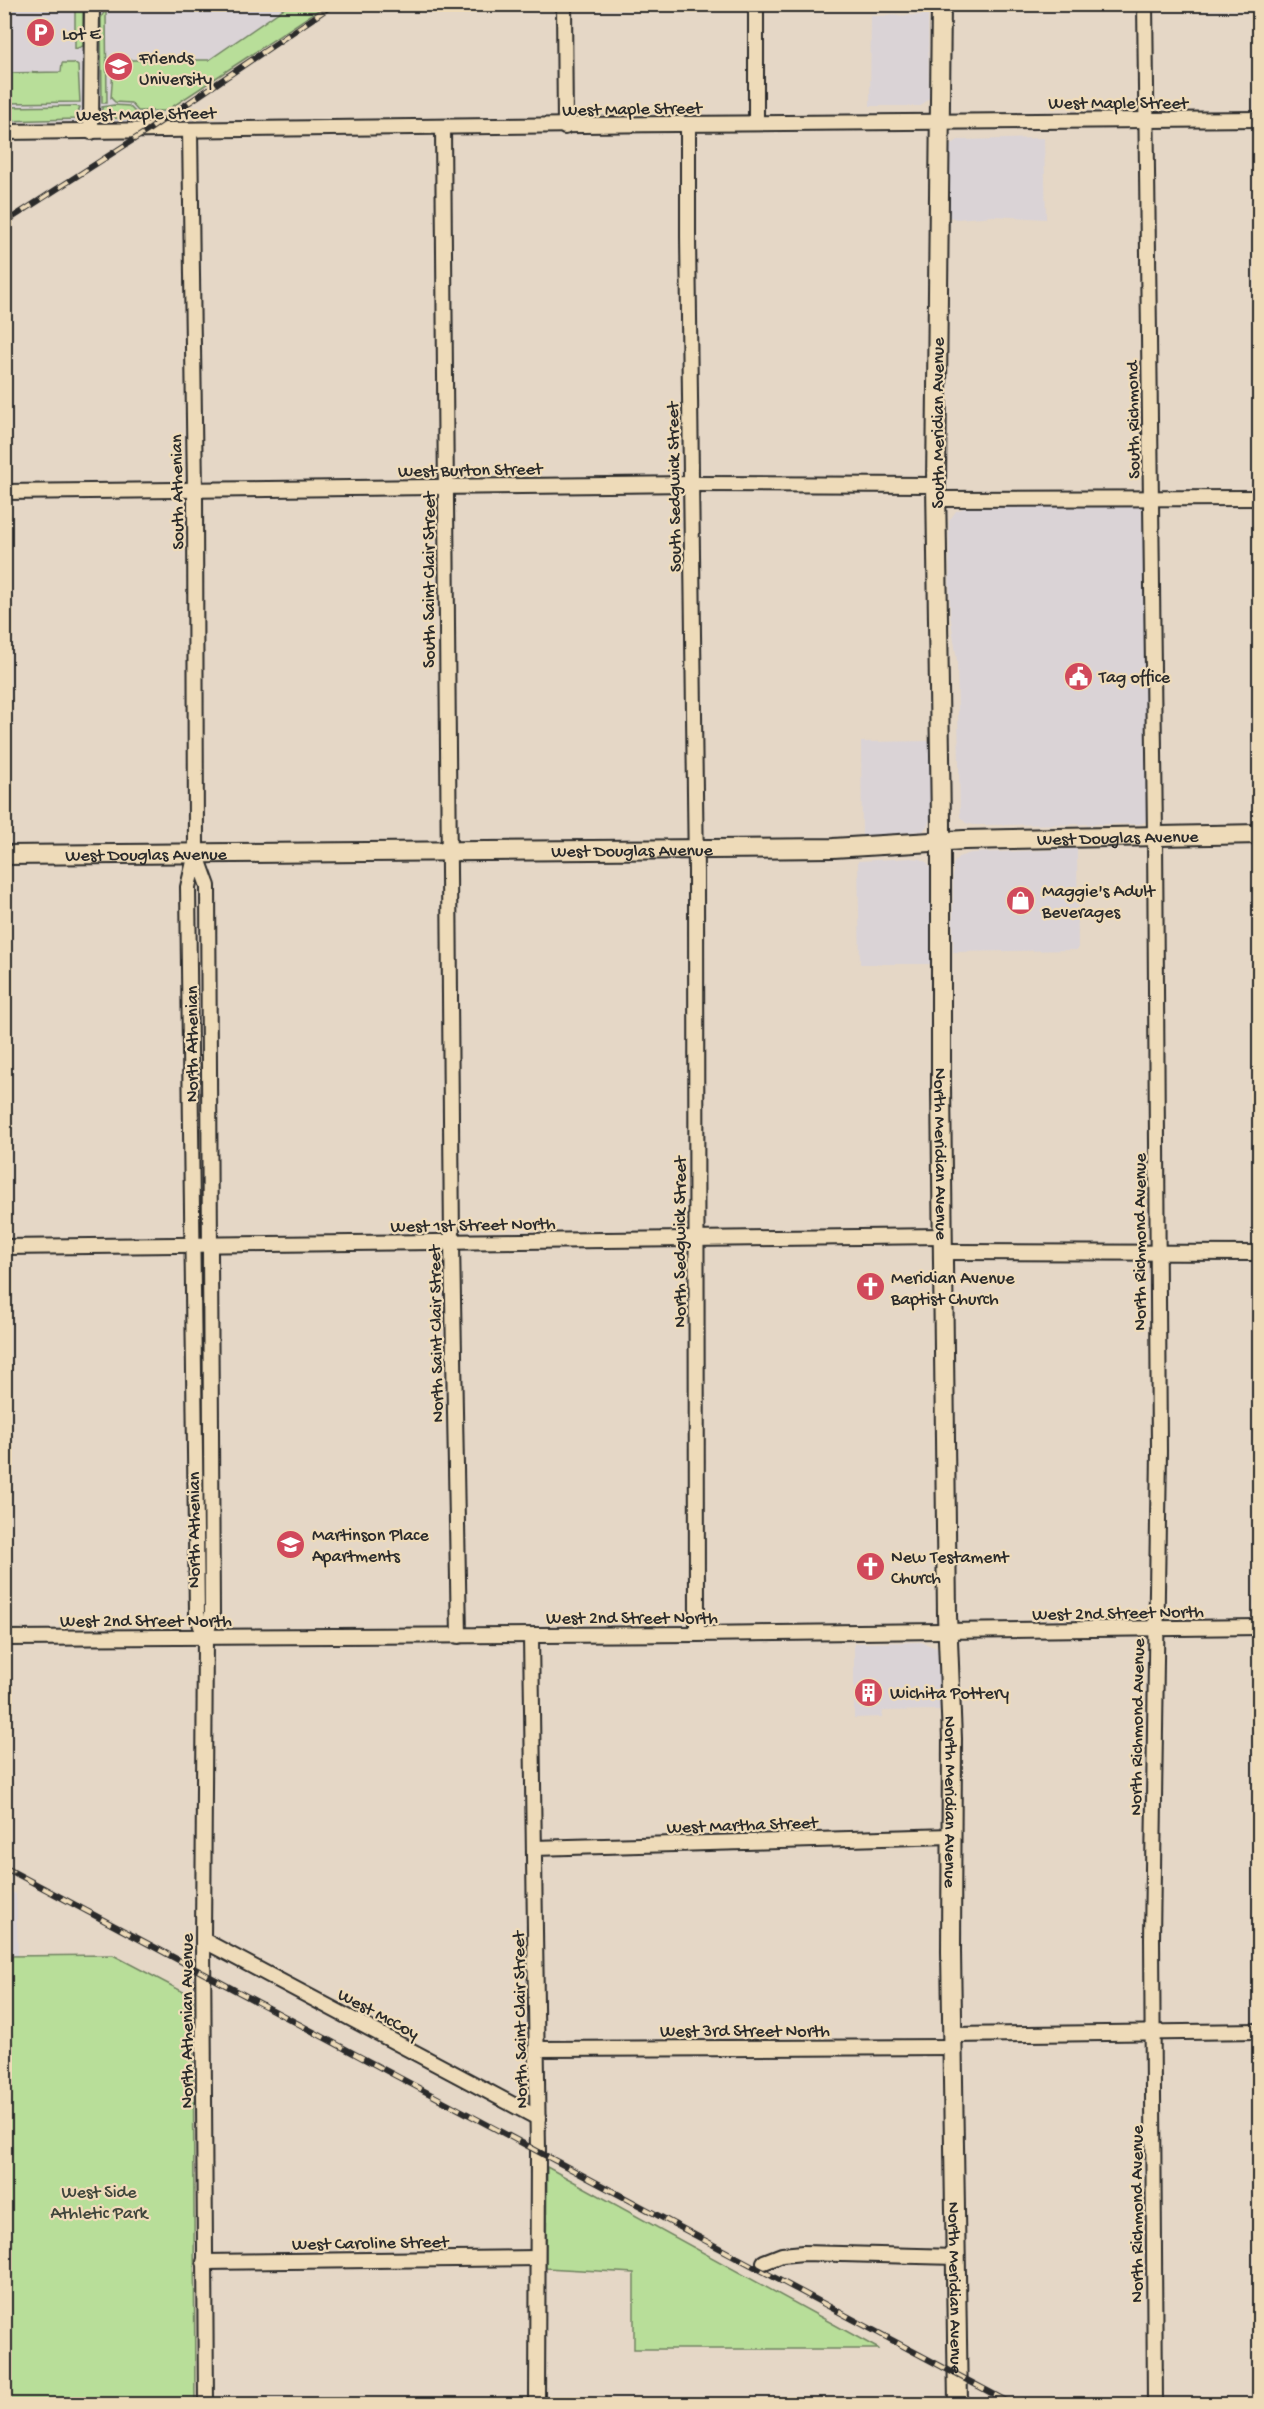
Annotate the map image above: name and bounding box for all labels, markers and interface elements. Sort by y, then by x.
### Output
parking icon: Lot E [25,17,57,49]
place label: Lot E [62,25,102,46]
place label: Friends University [138,49,212,91]
school or university icon: Friends University [102,51,134,83]
street label: West Maple Street [1048,94,1189,115]
street label: West Maple Street [562,99,704,122]
street label: West Maple Street [76,104,218,127]
street label: South Meridian Avenue [929,337,950,508]
street label: South Richmond [1123,359,1146,479]
street label: South Sedgwick Street [663,400,687,572]
street label: South Athenian [167,434,190,550]
street label: West Burton Street [398,460,544,483]
street label: South Saint Clair Street [420,490,441,668]
public building icon: Tag office [1062,660,1094,692]
place label: Tag office [1098,668,1171,689]
street label: West Douglas Avenue [1037,827,1199,852]
street label: West Douglas Avenue [551,841,714,863]
street label: West Douglas Avenue [65,845,228,867]
place label: Maggie's Adult Beverages [1041,882,1156,924]
shop icon: Maggie's Adult Beverages [1005,884,1037,916]
street label: North Athenian [183,985,204,1102]
street label: North Meridian Avenue [928,1068,951,1241]
street label: North Richmond Avenue [1131,1153,1152,1331]
street label: North Sedgwick Street [671,1155,692,1328]
street label: West 1st Street North [390,1215,556,1238]
street label: North Saint Clair Street [425,1243,450,1423]
place label: Meridian Avenue Baptist Church [890,1269,1015,1311]
church icon: Meridian Avenue Baptist Church [854,1271,886,1303]
street label: North Athenian [185,1471,206,1588]
place label: Martinson Place Apartments [312,1526,429,1568]
school or university icon: Martinson Place Apartments [275,1528,307,1560]
place label: New Testament Church [891,1548,1010,1590]
church icon: New Testament Church [854,1550,886,1582]
street label: West 2nd Street North [1032,1602,1204,1626]
street label: West 2nd Street North [546,1609,718,1630]
street label: West 2nd Street North [60,1612,232,1633]
street label: North Richmond Avenue [1126,1637,1151,1816]
building icon: Wichita Pottery [853,1676,885,1708]
place label: Wichita Pottery [890,1684,1009,1705]
street label: North Meridian Avenue [938,1715,960,1889]
street label: West Martha Street [666,1813,820,1840]
street label: North Saint Clair Street [509,1929,534,2109]
street label: North Athenian Avenue [178,1933,199,2109]
street label: West McCoy [333,1985,422,2046]
street label: West 3rd Street North [660,2022,830,2043]
street label: North Richmond Avenue [1128,2125,1149,2303]
park label: West Side Athletic Park [51,2183,149,2225]
street label: North Meridian Avenue [942,2201,966,2375]
street label: West Caroline Street [292,2233,450,2256]

